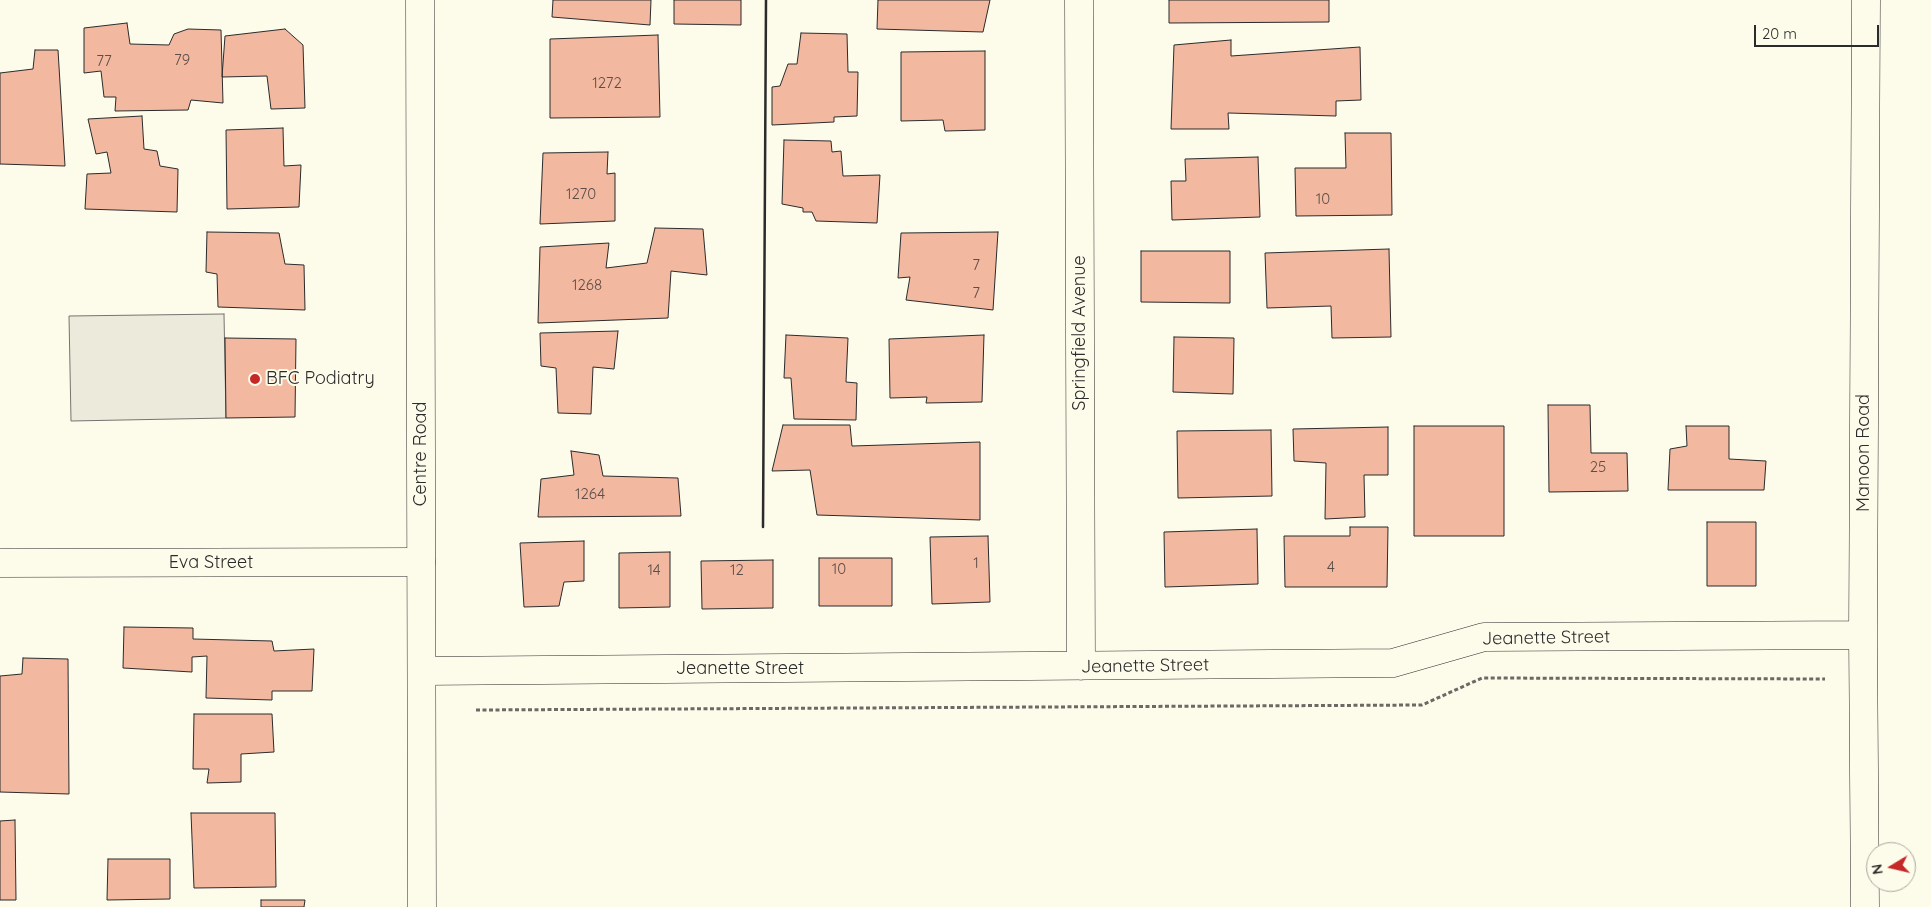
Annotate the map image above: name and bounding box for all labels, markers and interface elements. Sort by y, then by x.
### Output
scale bar [1756,15,1881,47]
text: 20 m [1762,24,1797,43]
house number: 79 [174,51,190,69]
house number: 77 [96,52,112,70]
house number: 1272 [592,74,622,92]
house number: 1270 [566,185,596,203]
house number: 10 [1316,190,1330,208]
street label: Springfield Avenue [1069,255,1091,411]
house number: 7 [972,256,980,274]
house number: 1268 [572,276,602,294]
house number: 7 [972,284,980,302]
place label: BFC Podiatry [266,368,375,390]
marker: BFC Podiatry [248,372,262,386]
street label: Manoon Road [1853,394,1875,512]
street label: Centre Road [410,402,432,506]
house number: 25 [1590,458,1606,476]
house number: 1264 [575,485,605,503]
street label: Eva Street [169,552,253,574]
house number: 1 [973,554,979,572]
house number: 4 [1327,558,1335,576]
house number: 10 [832,560,846,578]
house number: 14 [647,561,661,579]
house number: 12 [730,561,744,579]
street label: Jeanette Street [1482,626,1610,650]
street label: Jeanette Street [1081,654,1209,678]
street label: Jeanette Street [676,658,804,680]
north arrow [1866,842,1916,892]
text: N [1867,863,1887,876]

